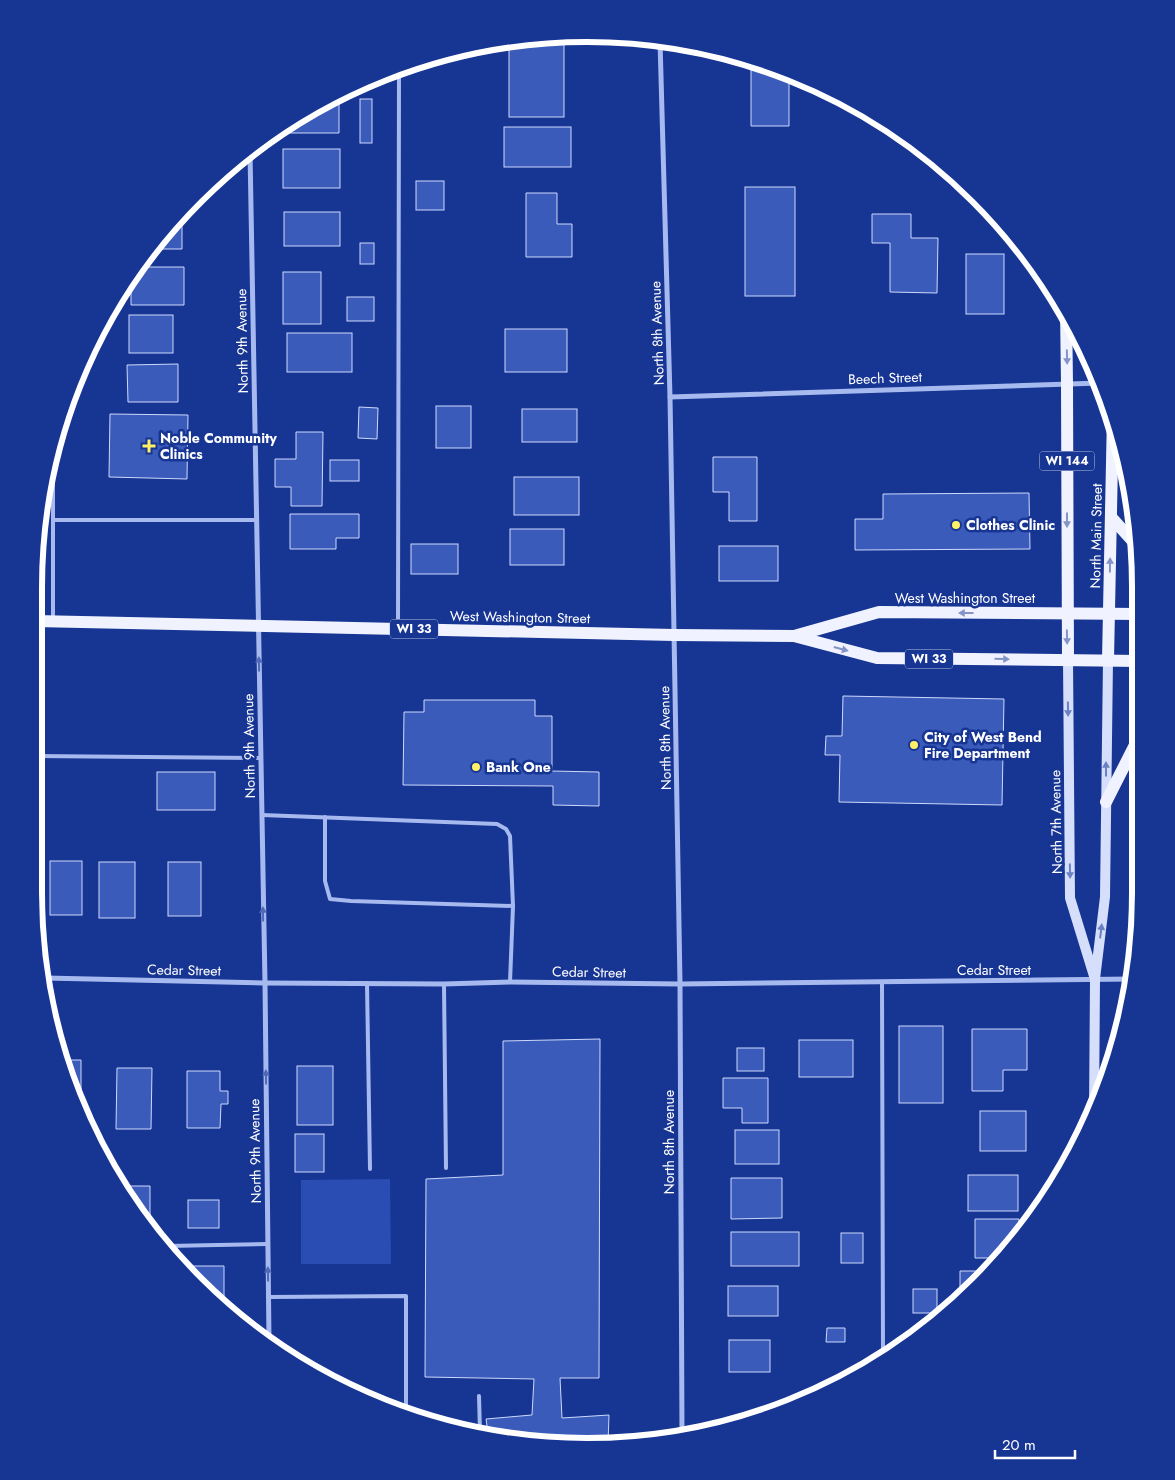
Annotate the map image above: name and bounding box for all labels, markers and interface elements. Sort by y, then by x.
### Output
street label: North 8th Avenue [645,280,669,386]
street label: North 9th Avenue [231,288,253,394]
one-way arrow [1063,350,1071,366]
street label: Beech Street [848,367,923,389]
place label: Noble Community Clinics [160,428,277,464]
marker: Noble Community Clinics [142,439,156,453]
road number: WI 144 [1040,452,1094,471]
street label: North Main Street [1085,483,1107,589]
one-way arrow [1063,512,1071,528]
place label: Clothes Clinic [966,515,1055,535]
marker: Clothes Clinic [950,519,962,531]
one-way arrow [1107,556,1115,572]
street label: West Washington Street [895,588,1036,608]
street label: West Washington Street [450,606,591,628]
one-way arrow [957,609,973,617]
road number: WI 33 [390,620,438,638]
one-way arrow [1063,629,1071,645]
one-way arrow [834,645,849,653]
road number: WI 33 [905,650,953,669]
one-way arrow [254,656,262,672]
one-way arrow [995,656,1011,664]
street label: North 8th Avenue [654,686,676,790]
street label: North 9th Avenue [238,693,260,799]
one-way arrow [1064,701,1072,717]
place label: City of West Bend Fire Department [924,727,1042,763]
marker: City of West Bend Fire Department [908,739,920,751]
place label: Bank One [486,757,551,777]
one-way arrow [1102,760,1110,776]
marker: Bank One [470,761,482,773]
street label: North 7th Avenue [1045,770,1067,874]
one-way arrow [1066,864,1074,880]
one-way arrow [259,906,267,922]
one-way arrow [1097,922,1105,938]
street label: Cedar Street [147,959,222,981]
street label: Cedar Street [957,960,1032,980]
street label: Cedar Street [552,961,627,983]
one-way arrow [262,1068,270,1084]
street label: North 8th Avenue [659,1090,679,1194]
street label: North 9th Avenue [244,1098,266,1204]
one-way arrow [264,1266,272,1282]
scale bar [995,1428,1075,1460]
text: 20 m [1002,1434,1036,1456]

